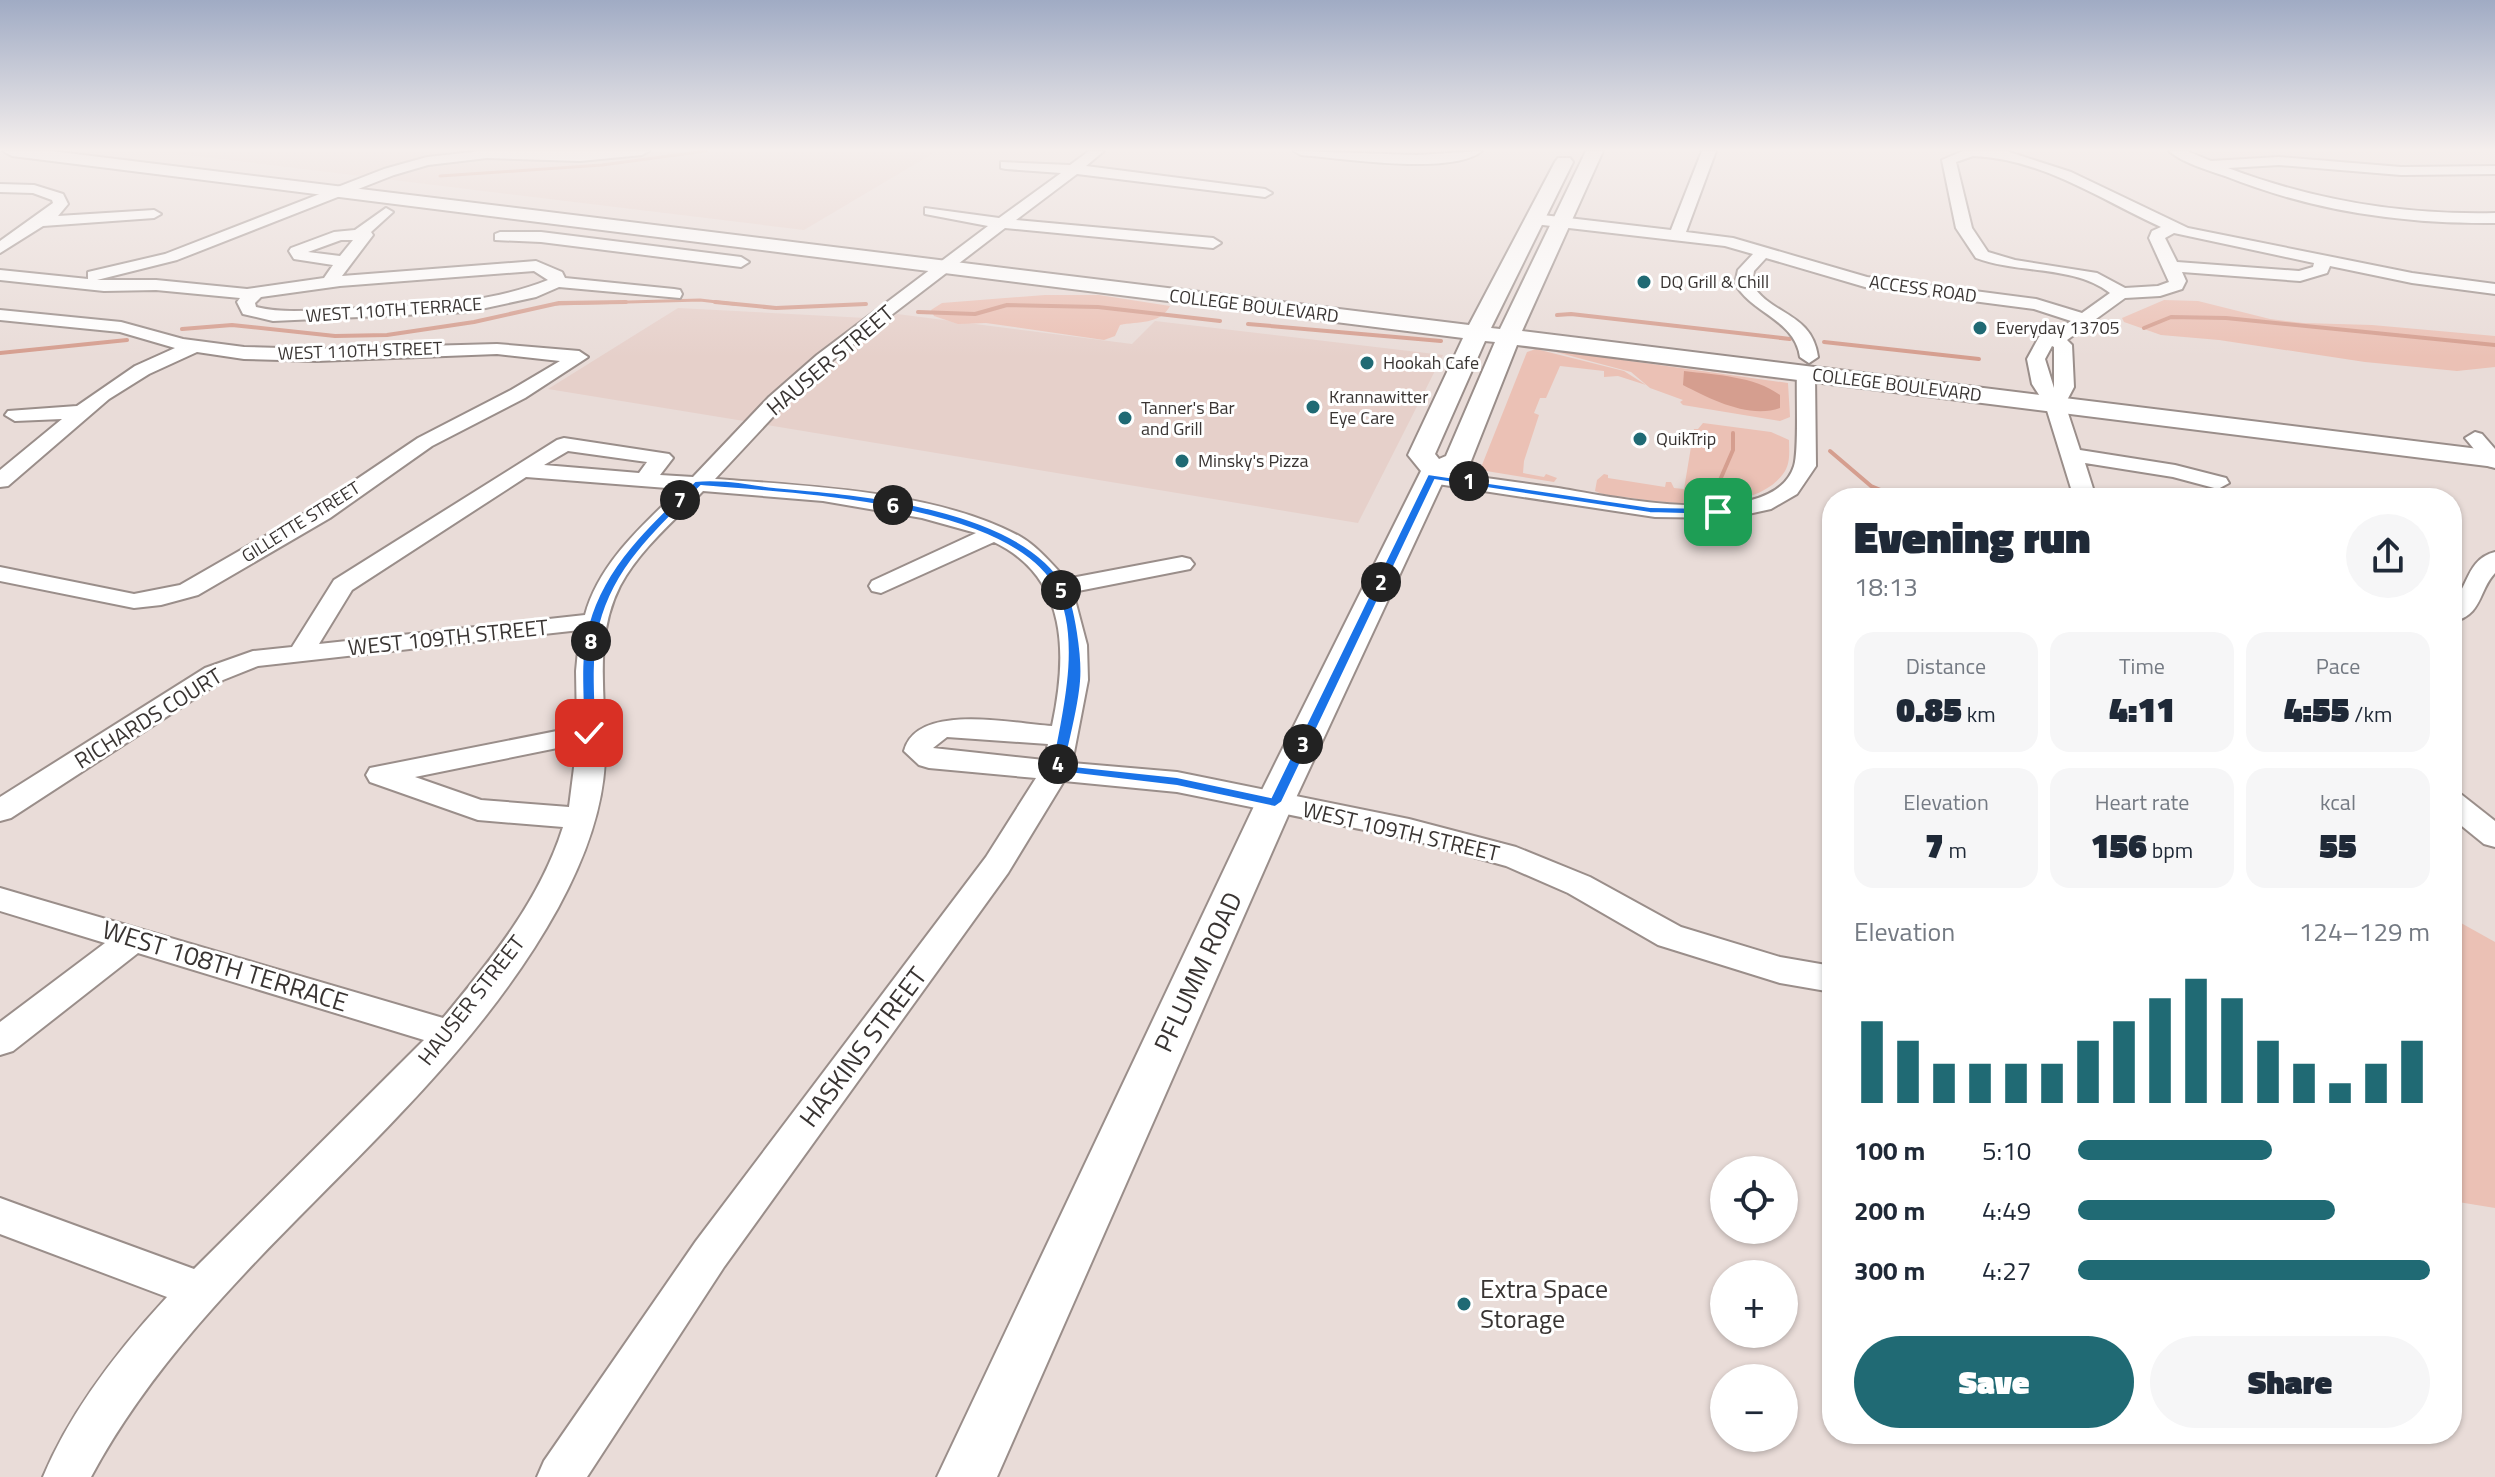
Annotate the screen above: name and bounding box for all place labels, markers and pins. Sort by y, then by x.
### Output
place label: DQ Grill & Chill [1660,268,1769,295]
marker: DQ Grill & Chill [1635,273,1653,291]
place label: Everyday 13705 [1996,314,2120,341]
marker: Everyday 13705 [1971,319,1989,337]
place label: Hookah Cafe [1383,349,1479,376]
marker: Hookah Cafe [1358,354,1376,372]
place label: Krannawitter Eye Care [1329,383,1428,431]
place label: Tanner's Bar and Grill [1141,394,1235,442]
marker: Krannawitter Eye Care [1304,398,1322,416]
marker: Tanner's Bar and Grill [1116,409,1134,427]
place label: QuikTrip [1656,425,1716,452]
marker: QuikTrip [1631,430,1649,448]
place label: Minsky's Pizza [1198,447,1308,474]
marker: Minsky's Pizza [1173,452,1191,470]
pin: 1 [1449,461,1489,501]
pin [1684,478,1752,546]
pin: 7 [660,480,700,520]
pin: 6 [873,485,913,525]
pin: 2 [1361,562,1401,602]
pin: 5 [1041,570,1081,610]
pin: 8 [571,621,611,661]
pin [555,699,623,767]
pin: 3 [1283,724,1323,764]
pin: 4 [1038,744,1078,784]
place label: Extra Space Storage [1480,1269,1608,1338]
marker: Extra Space Storage [1455,1295,1473,1313]

